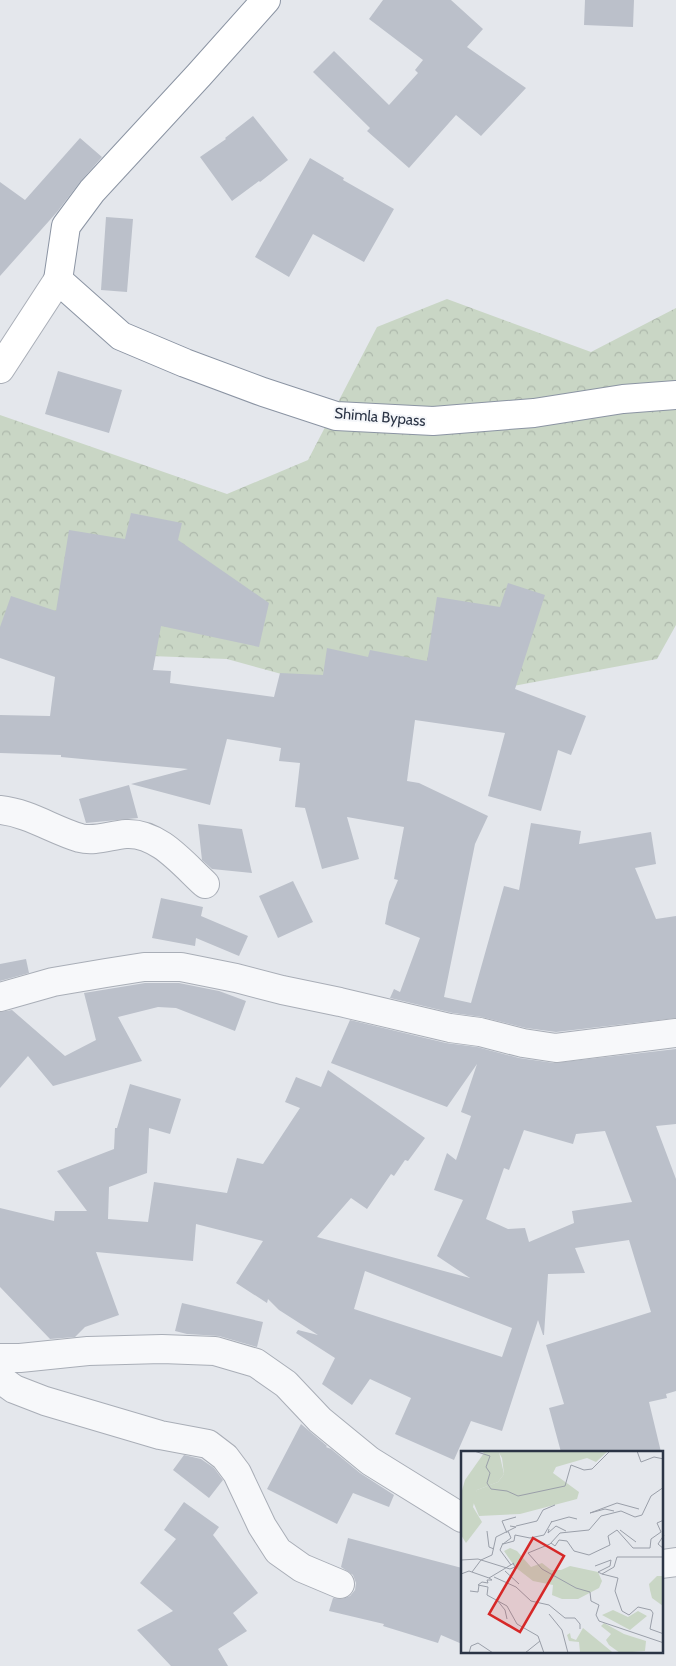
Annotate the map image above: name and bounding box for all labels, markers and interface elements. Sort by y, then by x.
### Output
street label: Shimla Bypass [334,404,426,430]
inset map [461,1451,664,1654]

